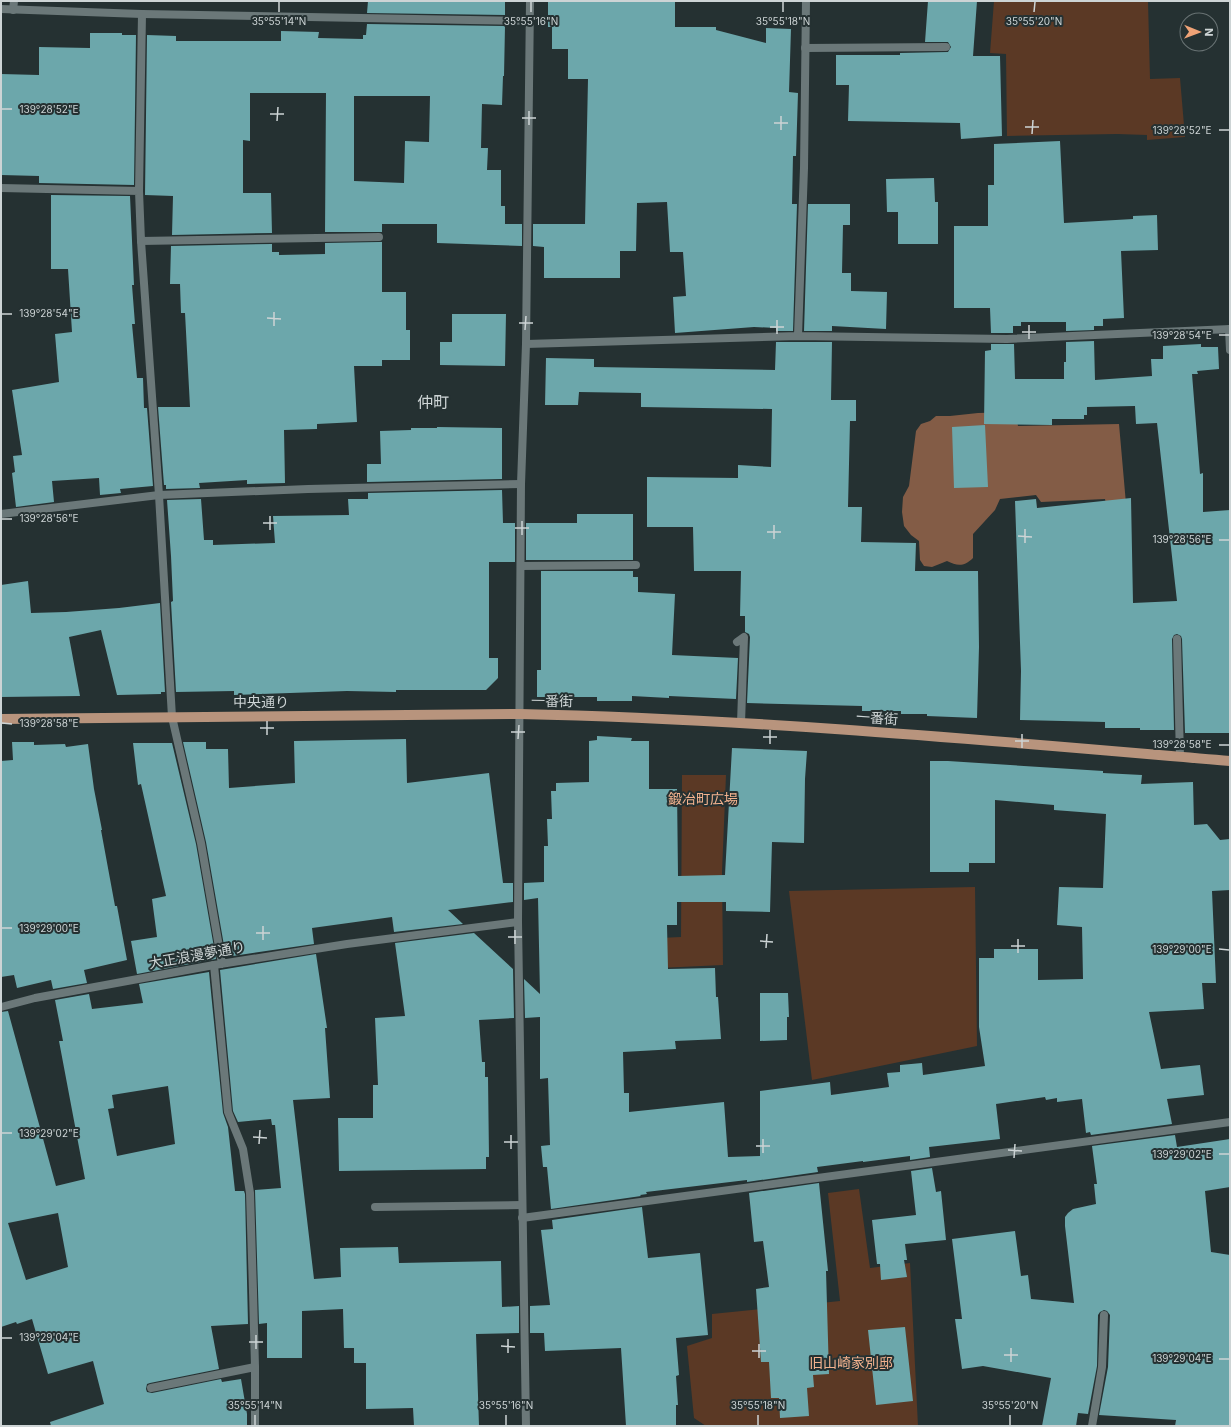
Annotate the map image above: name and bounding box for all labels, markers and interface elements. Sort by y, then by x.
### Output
north arrow [1179,12,1219,52]
text: 35°55'14"N [252,15,306,27]
text: 35°55'16"N [504,15,558,27]
text: 35°55'18"N [756,15,810,27]
text: 35°55'20"N [1006,15,1062,27]
text: N [1202,28,1216,36]
text: 139°28'52"E [19,103,79,115]
text: 139°28'52"E [1152,124,1212,136]
text: 139°28'54"E [19,307,79,319]
text: 139°28'54"E [1152,329,1212,341]
district label: 仲町 [417,392,449,412]
text: 139°28'56"E [19,512,79,524]
text: 139°28'56"E [1152,533,1212,545]
street label: 一番街 [531,692,573,709]
street label: 中央通り [233,693,289,710]
street label: 一番街 [855,708,899,727]
text: 139°28'58"E [19,717,79,729]
text: 139°28'58"E [1152,738,1212,750]
park label: 鍛冶町広場 [668,790,738,807]
text: 139°29'00"E [19,922,79,934]
street label: 大正浪漫夢通り [147,938,247,971]
text: 139°29'00"E [1152,943,1212,955]
text: 139°29'02"E [19,1127,79,1139]
text: 139°29'02"E [1152,1148,1212,1160]
text: 139°29'04"E [19,1331,79,1343]
text: 139°29'04"E [1152,1352,1212,1364]
park label: 旧山崎家別邸 [809,1354,893,1371]
text: 35°55'14"N [228,1399,282,1411]
text: 35°55'16"N [479,1399,533,1411]
text: 35°55'18"N [731,1399,785,1411]
text: 35°55'20"N [982,1399,1038,1411]

